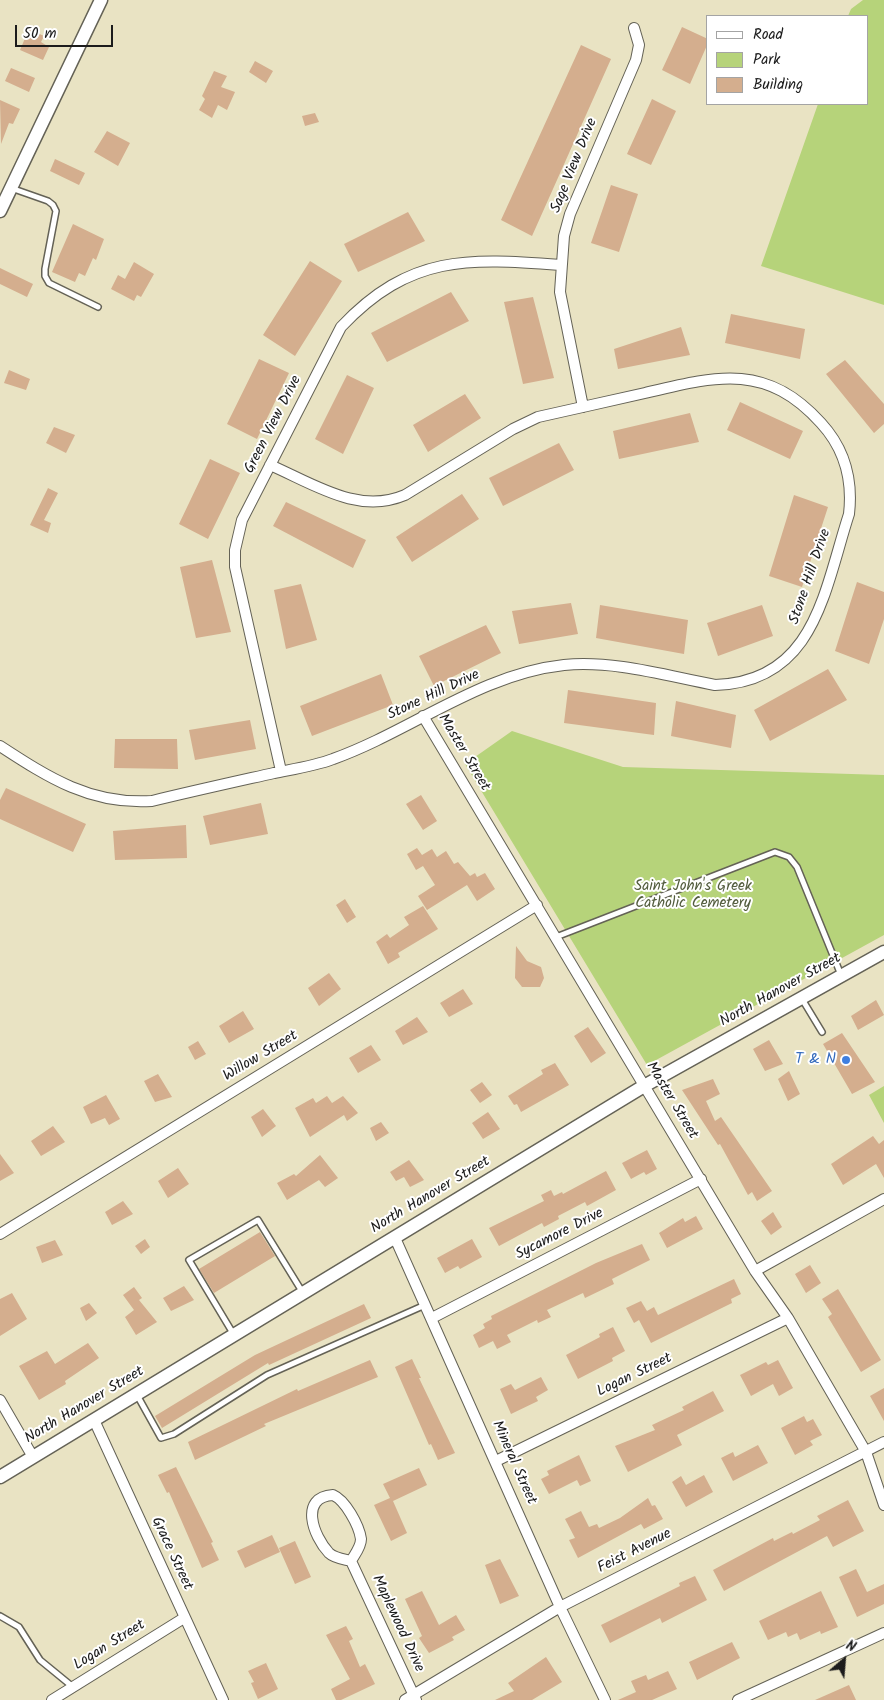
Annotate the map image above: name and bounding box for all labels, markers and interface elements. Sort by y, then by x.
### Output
scale bar [18,15,115,47]
legend [706,15,869,105]
text: 50 m [23,22,57,46]
text: Road [753,23,783,47]
text: Park [753,48,780,72]
text: Building [753,73,803,97]
street label: Sage View Drive [548,116,602,216]
street label: Green View Drive [242,373,306,477]
street label: Stone Hill Drive [786,527,836,627]
street label: Stone Hill Drive [385,667,483,725]
street label: Master Street [433,711,493,795]
park label: Saint John's Greek Catholic Cemetery [634,878,752,913]
street label: North Hanover Street [717,950,845,1032]
street label: Willow Street [221,1028,301,1086]
place label: T & N [795,1051,836,1069]
marker: T & N [840,1054,852,1066]
street label: Master Street [641,1059,701,1143]
street label: North Hanover Street [368,1153,494,1239]
street label: Sycamore Drive [513,1205,607,1265]
street label: Logan Street [595,1350,675,1402]
street label: North Hanover Street [22,1363,148,1449]
street label: Mineral Street [486,1418,540,1508]
street label: Grace Street [146,1515,196,1593]
street label: Feist Avenue [595,1526,675,1578]
street label: Maplewood Drive [367,1573,427,1675]
street label: Logan Street [71,1617,149,1675]
north arrow [819,1635,869,1685]
text: N [842,1635,860,1658]

